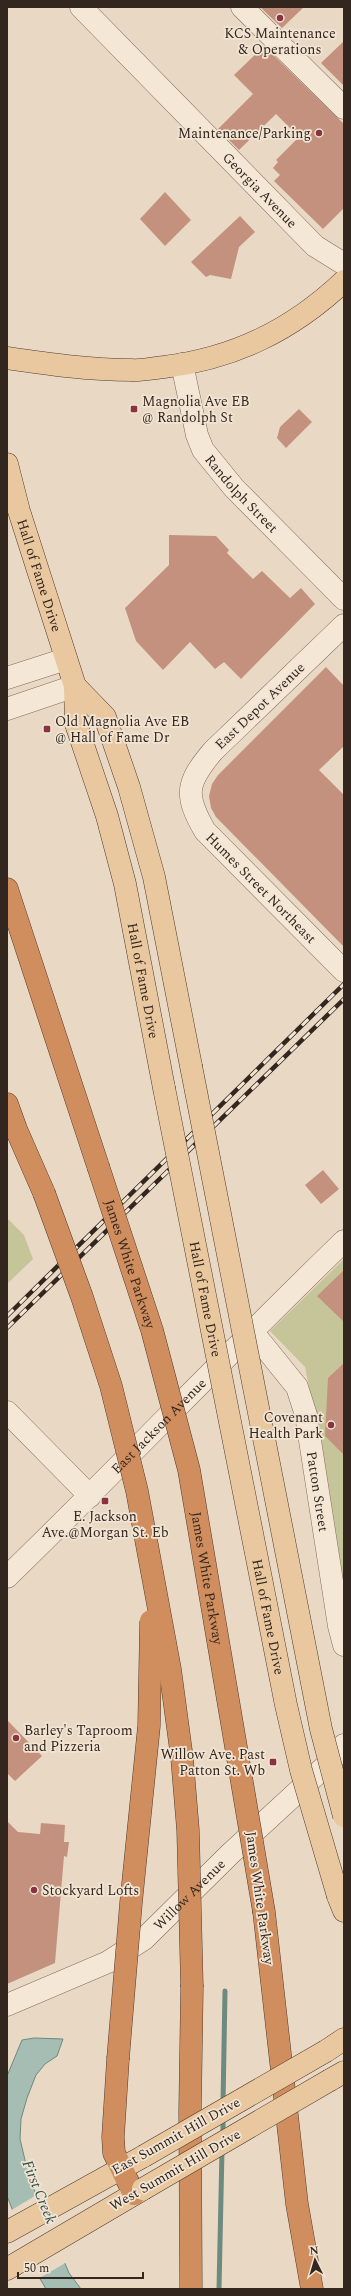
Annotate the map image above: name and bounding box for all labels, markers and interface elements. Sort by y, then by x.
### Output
marker: KCS Maintenance & Operations [275,13,285,23]
place label: KCS Maintenance & Operations [224,23,336,60]
place label: Maintenance/Parking [178,123,311,144]
marker: Maintenance/Parking [314,128,324,138]
street label: Georgia Avenue [218,147,303,233]
place label: Magnolia Ave EB @ Randolph St [142,391,250,428]
marker: Magnolia Ave EB @ Randolph St [129,404,139,414]
street label: Randolph Street [200,450,283,538]
street label: Hall of Fame Drive [12,516,68,635]
street label: East Depot Avenue [210,657,310,755]
place label: Old Magnolia Ave EB @ Hall of Fame Dr [55,711,189,748]
marker: Old Magnolia Ave EB @ Hall of Fame Dr [42,724,52,734]
street label: Humes Street Northeast [201,827,322,948]
street label: Hall of Fame Drive [122,921,165,1040]
street label: James White Parkway [99,1197,162,1332]
street label: Hall of Fame Drive [184,1239,227,1359]
street label: East Jackson Avenue [106,1373,211,1479]
place label: Covenant Health Park [248,1407,323,1444]
marker: Covenant Health Park [326,1420,336,1430]
street label: Patton Street [301,1450,335,1533]
marker: E. Jackson Ave.@Morgan St. Eb [100,1496,110,1506]
place label: E. Jackson Ave.@Morgan St. Eb [41,1506,169,1543]
street label: James White Parkway [186,1510,229,1647]
street label: Hall of Fame Drive [247,1557,290,1677]
place label: Barley's Taproom and Pizzeria [24,1720,133,1757]
marker: Barley's Taproom and Pizzeria [11,1733,21,1743]
place label: Willow Ave. Past Patton St. Wb [161,1744,265,1781]
marker: Willow Ave. Past Patton St. Wb [268,1757,278,1767]
street label: James White Parkway [240,1830,280,1967]
street label: Willow Avenue [148,1854,230,1935]
place label: Stockyard Lofts [42,1880,139,1901]
marker: Stockyard Lofts [29,1885,39,1895]
street label: East Summit Hill Drive [108,2092,244,2180]
street label: West Summit Hill Drive [105,2124,245,2216]
water label: First Creek [16,2157,62,2227]
north arrow [295,2240,335,2280]
text: N [309,2242,319,2259]
scale bar [18,2254,143,2280]
text: 50 m [24,2259,49,2278]

